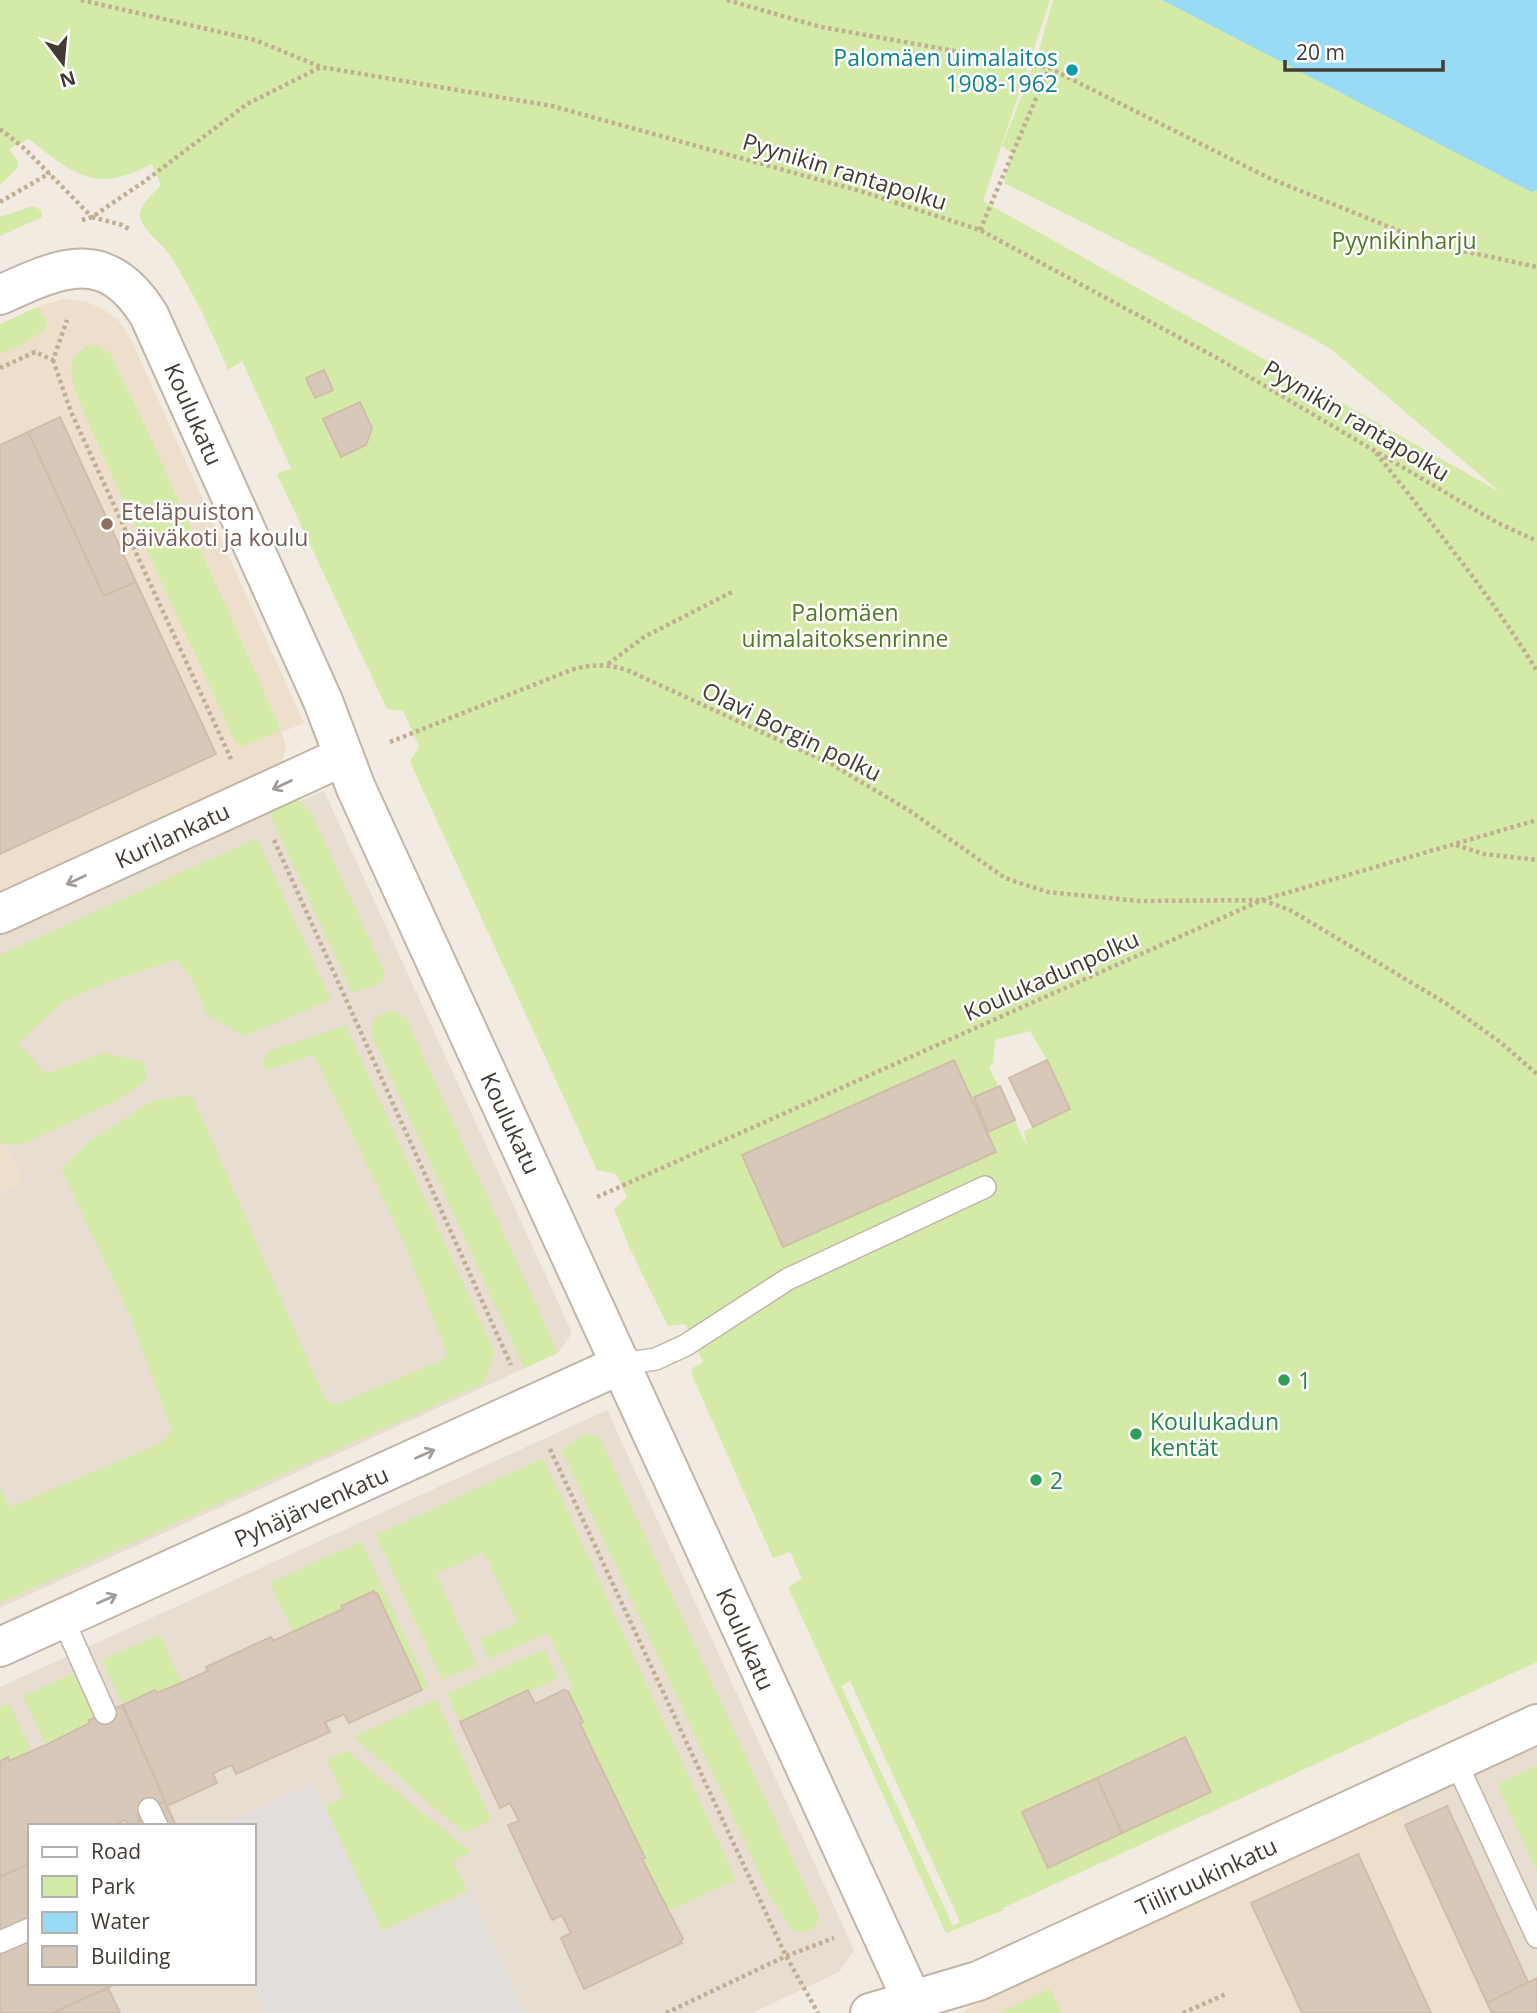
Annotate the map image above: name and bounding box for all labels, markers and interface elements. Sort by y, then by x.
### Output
north arrow [28,28,98,98]
scale bar [1285,28,1442,72]
text: 20 m [1296,38,1345,66]
place label: Palomäen uimalaitos 1908-1962 [833,41,1058,99]
marker: Palomäen uimalaitos 1908-1962 [1064,62,1080,78]
text: N [57,65,79,94]
street label: Pyynikin rantapolku [739,125,951,217]
park label: Pyynikinharju [1332,224,1477,256]
street label: Pyynikin rantapolku [1258,352,1456,488]
street label: Koulukatu [157,358,231,470]
place label: Eteläpuiston päiväkoti ja koulu [121,495,308,553]
marker: Eteläpuiston päiväkoti ja koulu [99,516,115,532]
park label: Palomäen uimalaitoksenrinne [742,596,948,654]
street label: Olavi Borgin polku [697,674,887,788]
one-way arrow [272,779,294,792]
street label: Kurilankatu [109,794,235,876]
one-way arrow [65,874,86,887]
street label: Koulukadunpolku [958,922,1144,1028]
street label: Koulukatu [473,1067,549,1179]
place label: 1 [1298,1364,1311,1396]
marker: 1 [1276,1372,1292,1388]
place label: Koulukadun kentät [1150,1405,1279,1463]
marker: Koulukadun kentät [1128,1426,1144,1442]
one-way arrow [414,1447,435,1460]
street label: Pyhäjärvenkatu [229,1458,393,1554]
place label: 2 [1050,1464,1063,1496]
marker: 2 [1028,1472,1044,1488]
street label: Koulukatu [709,1583,783,1695]
one-way arrow [96,1592,117,1605]
legend [28,1824,256,1985]
street label: Tiiliruukinkatu [1130,1829,1282,1923]
text: Road [91,1837,141,1865]
text: Park [91,1872,135,1900]
text: Water [91,1907,150,1935]
text: Building [91,1942,170,1970]

